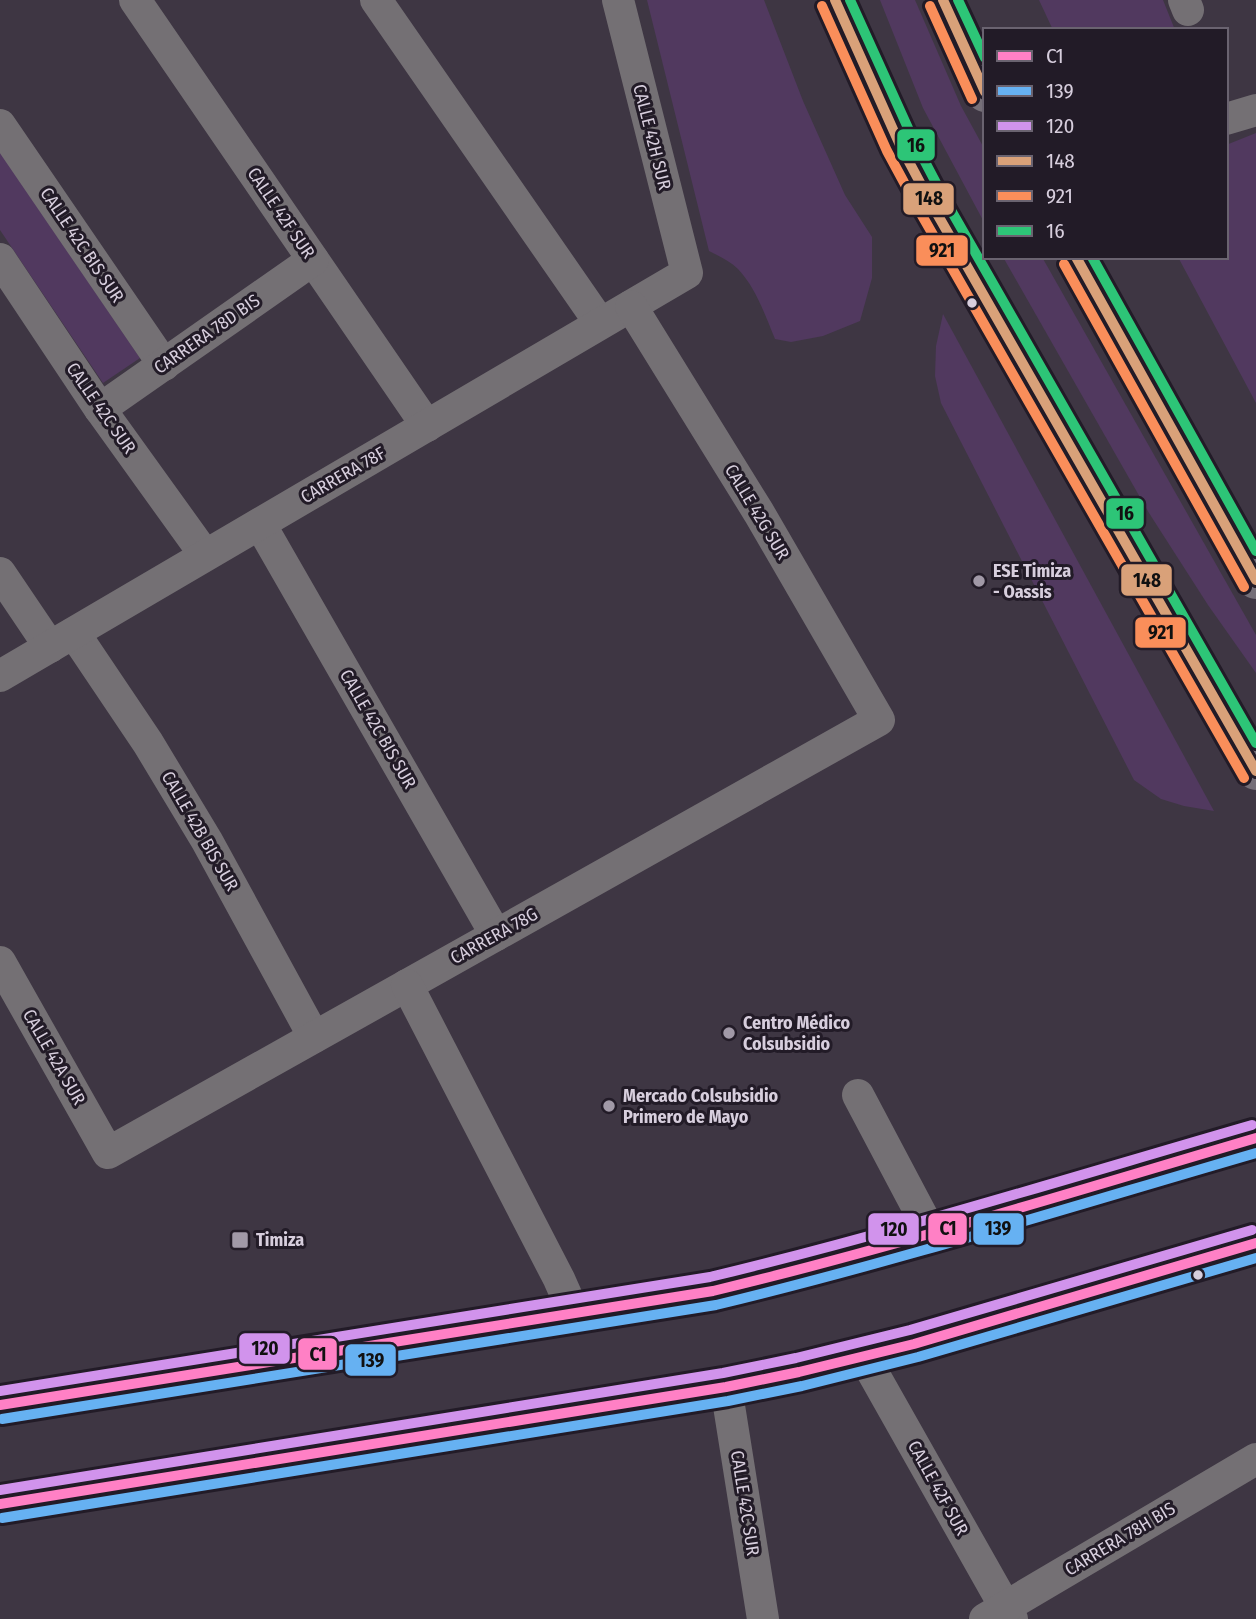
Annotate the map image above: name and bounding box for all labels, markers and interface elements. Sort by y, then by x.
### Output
legend [983,28,1228,259]
text: C1 [1046,43,1064,69]
text: 139 [1046,78,1074,104]
street label: CALLE 42H SUR [628,82,676,192]
text: 120 [1046,113,1074,139]
line badge: 16 [896,128,936,162]
text: 16 [907,134,925,157]
text: 148 [1046,148,1075,174]
street label: CALLE 42F SUR [242,163,320,263]
line badge: 148 [902,182,955,216]
street label: CALLE 42C BIS SUR [35,183,129,307]
text: 921 [1046,183,1073,209]
text: 148 [915,187,943,210]
text: 16 [1046,218,1065,244]
line badge: 921 [915,234,969,267]
text: 921 [929,239,955,262]
street label: CARRERA 78D BIS [150,289,264,379]
unlabelled marker [965,296,979,310]
street label: CALLE 42C SUR [62,358,141,458]
street label: CARRERA 78F [297,442,389,508]
street label: CALLE 42G SUR [720,460,794,564]
line badge: 16 [1105,497,1145,530]
text: 16 [1116,502,1134,525]
place label: ESE Timiza - Oassis [993,560,1071,603]
line badge: 148 [1120,563,1173,597]
text: 148 [1133,569,1161,592]
marker: ESE Timiza - Oassis [971,573,987,589]
line badge: 921 [1134,616,1187,649]
text: 921 [1148,621,1174,644]
street label: CALLE 42C BIS SUR [335,666,421,793]
street label: CALLE 42B BIS SUR [157,767,243,895]
street label: CARRERA 78G [446,903,542,969]
street label: CALLE 42A SUR [18,1005,90,1109]
place label: Centro Médico Colsubsidio [743,1012,850,1055]
marker: Centro Médico Colsubsidio [721,1025,737,1041]
place label: Mercado Colsubsidio Primero de Mayo [623,1085,779,1128]
marker: Mercado Colsubsidio Primero de Mayo [601,1098,617,1114]
line badge: 120 [867,1212,920,1246]
line badge: C1 [927,1212,968,1246]
line badge: 139 [972,1212,1025,1246]
text: C1 [940,1217,956,1240]
text: 139 [985,1217,1012,1240]
text: 120 [880,1218,908,1241]
place label: Timiza [256,1229,304,1251]
marker: Timiza [230,1230,250,1250]
unlabelled marker [1191,1268,1205,1282]
line badge: 120 [238,1332,291,1365]
text: 120 [251,1337,279,1360]
line badge: C1 [297,1337,338,1371]
text: C1 [310,1343,326,1366]
line badge: 139 [344,1343,397,1377]
text: 139 [358,1349,385,1372]
street label: CALLE 42F SUR [903,1437,973,1539]
street label: CALLE 42C SUR [726,1449,764,1557]
street label: CARRERA 78H BIS [1061,1497,1179,1581]

